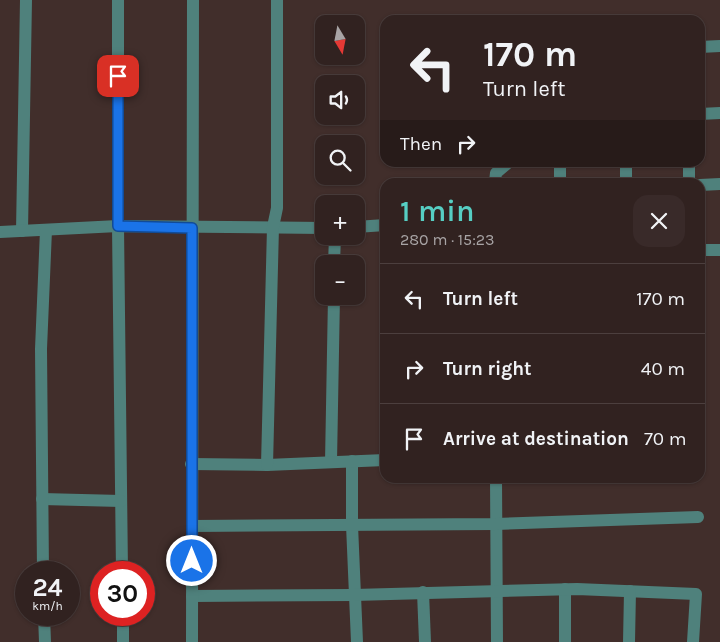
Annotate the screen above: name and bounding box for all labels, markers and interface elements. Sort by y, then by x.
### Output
north arrow [315,15,365,65]
map controls [315,15,365,305]
text: 170 m [483,34,577,75]
icon: left [400,35,465,100]
pin [97,55,139,97]
icon: arrive [104,62,132,90]
button: sound [315,75,365,125]
text: Turn left [483,76,566,102]
icon: right [452,130,480,158]
text: Then [400,133,442,155]
button: search [315,135,365,185]
text: 1 min [400,193,474,229]
button: + [315,195,365,245]
button: close [633,195,685,247]
text: 280 m · 15:23 [400,230,495,249]
button: − [315,255,365,305]
icon: left [400,285,428,313]
text: Turn left [443,288,518,310]
text: 170 m [636,288,685,310]
icon: right [400,355,428,383]
text: Turn right [443,358,532,380]
text: 40 m [641,358,685,380]
icon: arrive [400,425,428,453]
text: Arrive at destination [443,428,629,450]
text: 70 m [644,428,686,450]
position arrow [165,534,217,586]
speed limit sign: 30 [90,561,155,626]
text: 24 [32,573,63,602]
text: km/h [32,599,63,613]

